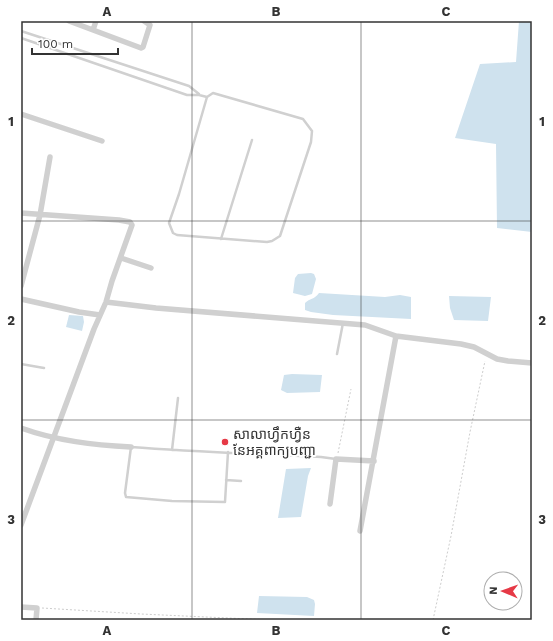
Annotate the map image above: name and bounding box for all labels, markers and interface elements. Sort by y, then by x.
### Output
text: A [103,4,112,19]
text: B [272,4,281,19]
text: C [442,4,451,19]
scale bar [32,30,118,56]
text: 100 m [38,37,73,51]
text: 1 [8,114,14,129]
text: 1 [539,114,545,129]
text: 2 [7,313,15,328]
text: 2 [538,313,546,328]
place label: សាលាហ្វឹកហ្វឺន នែអគ្គពាក្យបញ្ជា [233,426,316,459]
marker: សាលាហ្វឹកហ្វឺន នែអគ្គពាក្យបញ្ជា [220,437,230,447]
text: 3 [7,512,15,527]
text: 3 [538,512,546,527]
north arrow [483,571,523,611]
text: N [487,586,500,595]
text: A [103,623,112,638]
text: B [272,623,281,638]
text: C [442,623,451,638]

